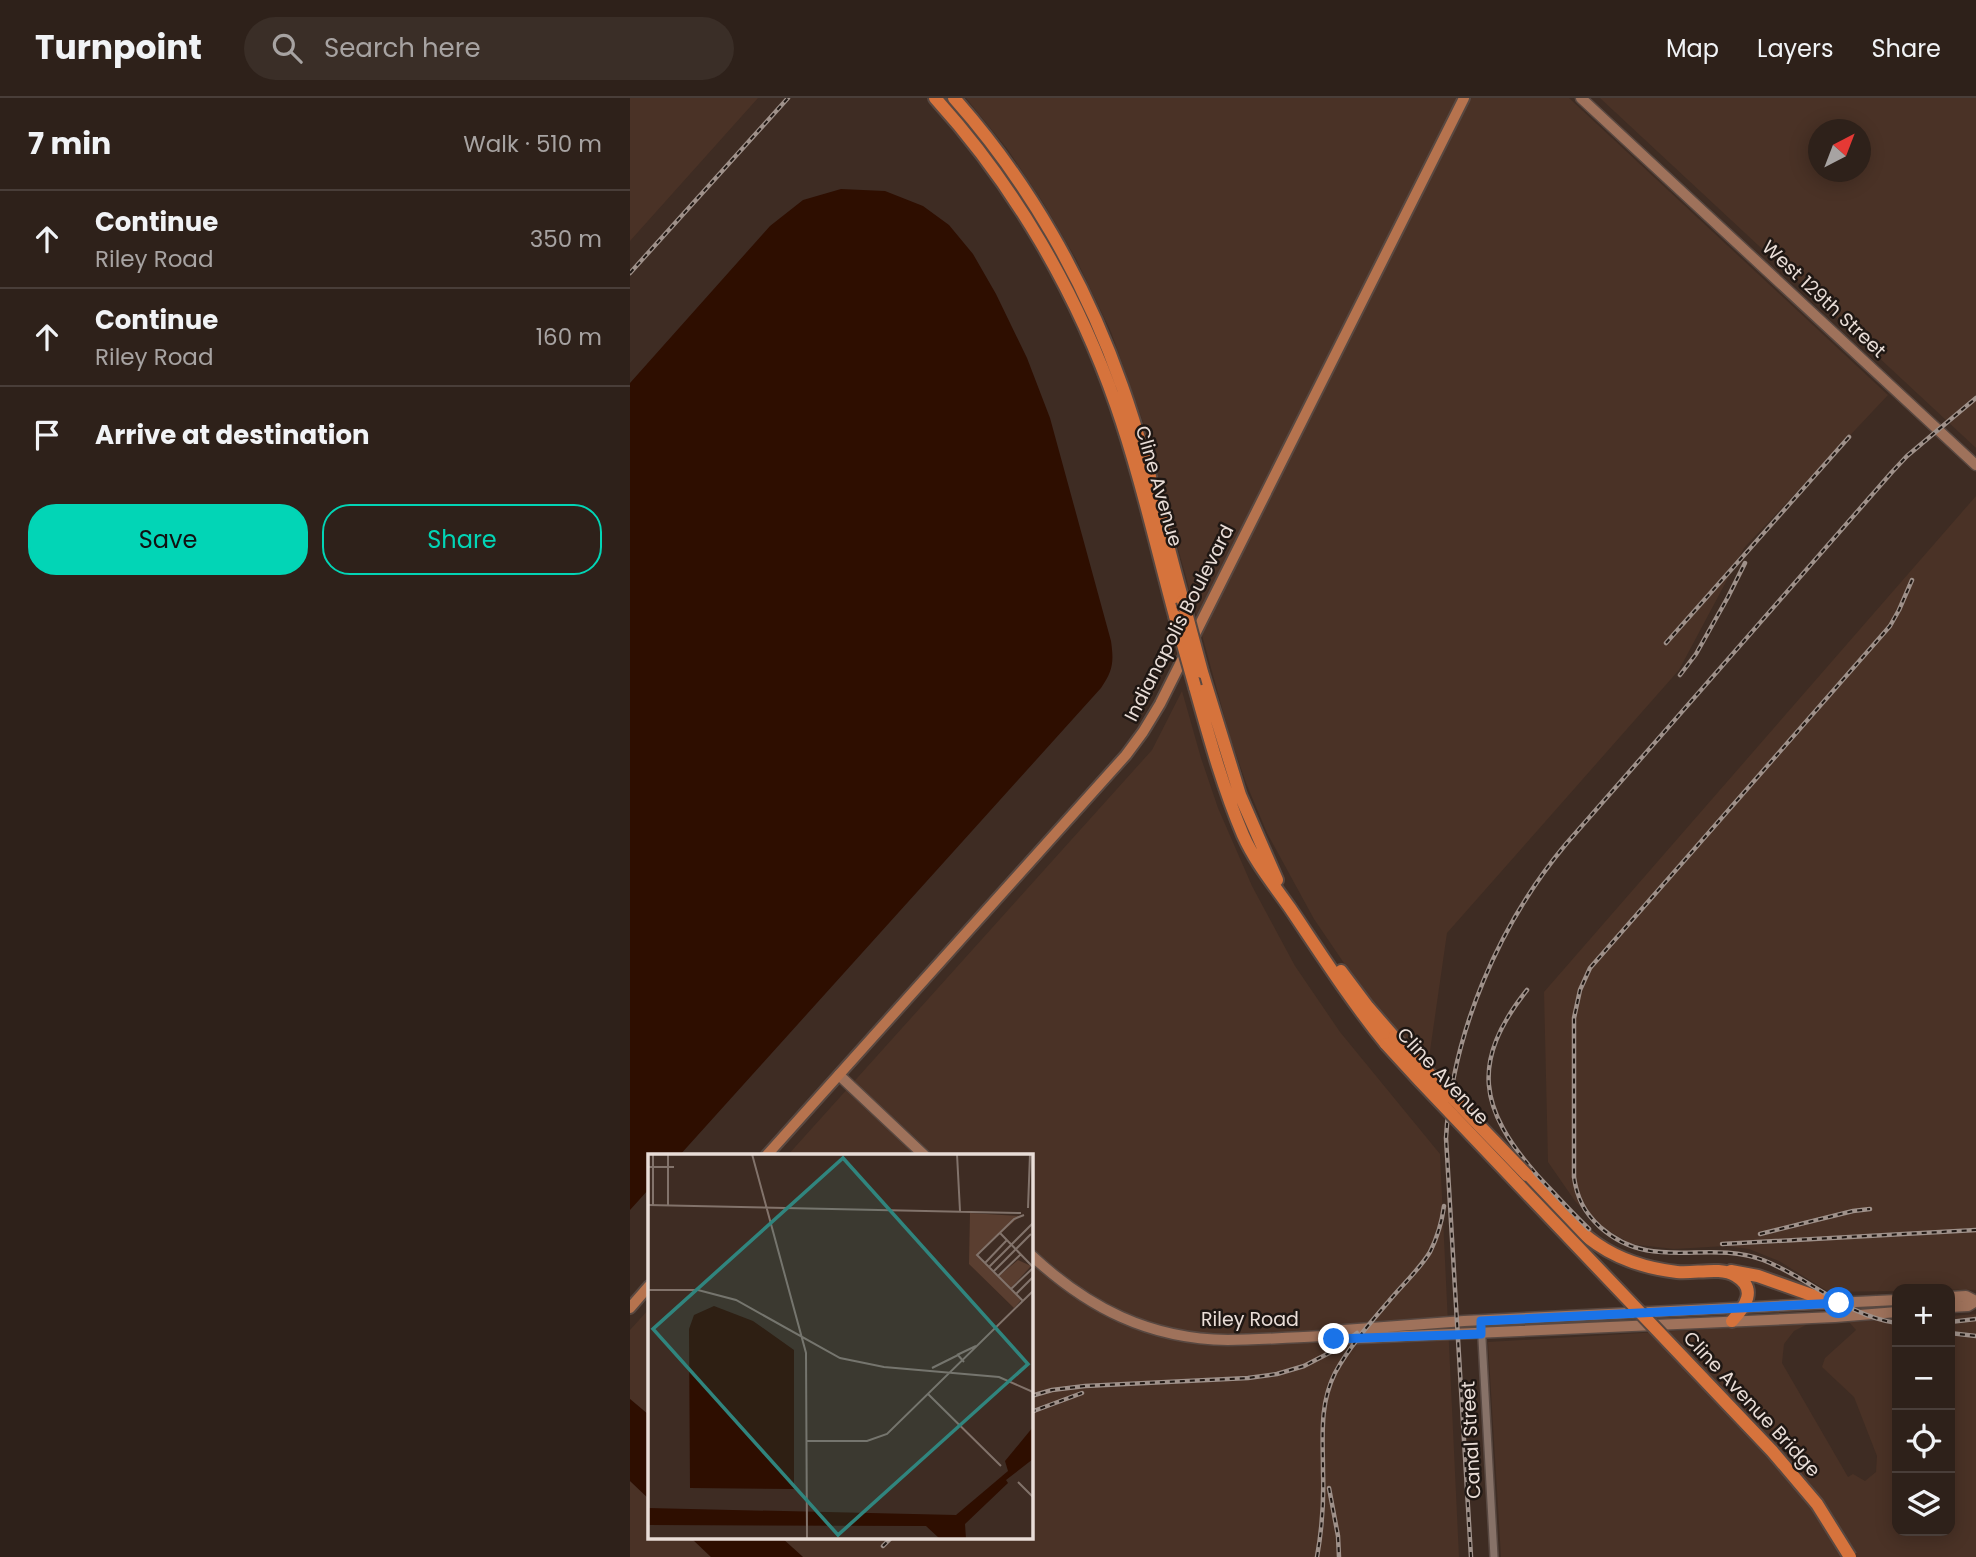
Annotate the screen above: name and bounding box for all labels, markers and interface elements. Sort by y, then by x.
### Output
search box [244,17,734,80]
text: Turnpoint [35,24,202,71]
icon: search [268,29,306,67]
text: Search here [324,30,481,66]
text: Map [1666,32,1719,65]
text: Layers [1757,32,1833,65]
text: Share [1871,32,1941,65]
north arrow [1808,119,1871,182]
text: 7 min [28,122,111,165]
text: Walk · 510 m [463,128,602,160]
text: Continue [95,204,218,240]
icon: ahead [28,220,66,258]
text: 350 m [530,223,602,255]
street label: West 129th Street [1756,234,1892,364]
text: Riley Road [95,243,213,275]
text: Continue [95,302,218,338]
icon: ahead [28,318,66,356]
text: 160 m [536,321,602,353]
text: Riley Road [95,341,213,373]
icon: arrive [28,416,66,454]
text: Arrive at destination [95,417,370,453]
street label: Cline Avenue [1129,423,1189,549]
button: Save [28,504,308,575]
button: Share [322,504,602,575]
street label: Indianapolis Boulevard [1118,520,1240,726]
street label: Cline Avenue [1391,1021,1495,1131]
inset map [648,1154,1032,1540]
map controls [1892,1284,1955,1536]
button: + [1892,1284,1955,1347]
route start [1823,1287,1854,1318]
street label: Riley Road [1201,1306,1299,1333]
route end [1318,1323,1349,1354]
street label: Cline Avenue Bridge [1677,1325,1827,1483]
button: − [1892,1347,1955,1410]
street label: Canal Street [1454,1380,1488,1500]
button: locate [1892,1410,1955,1473]
button: layers [1892,1473,1955,1536]

